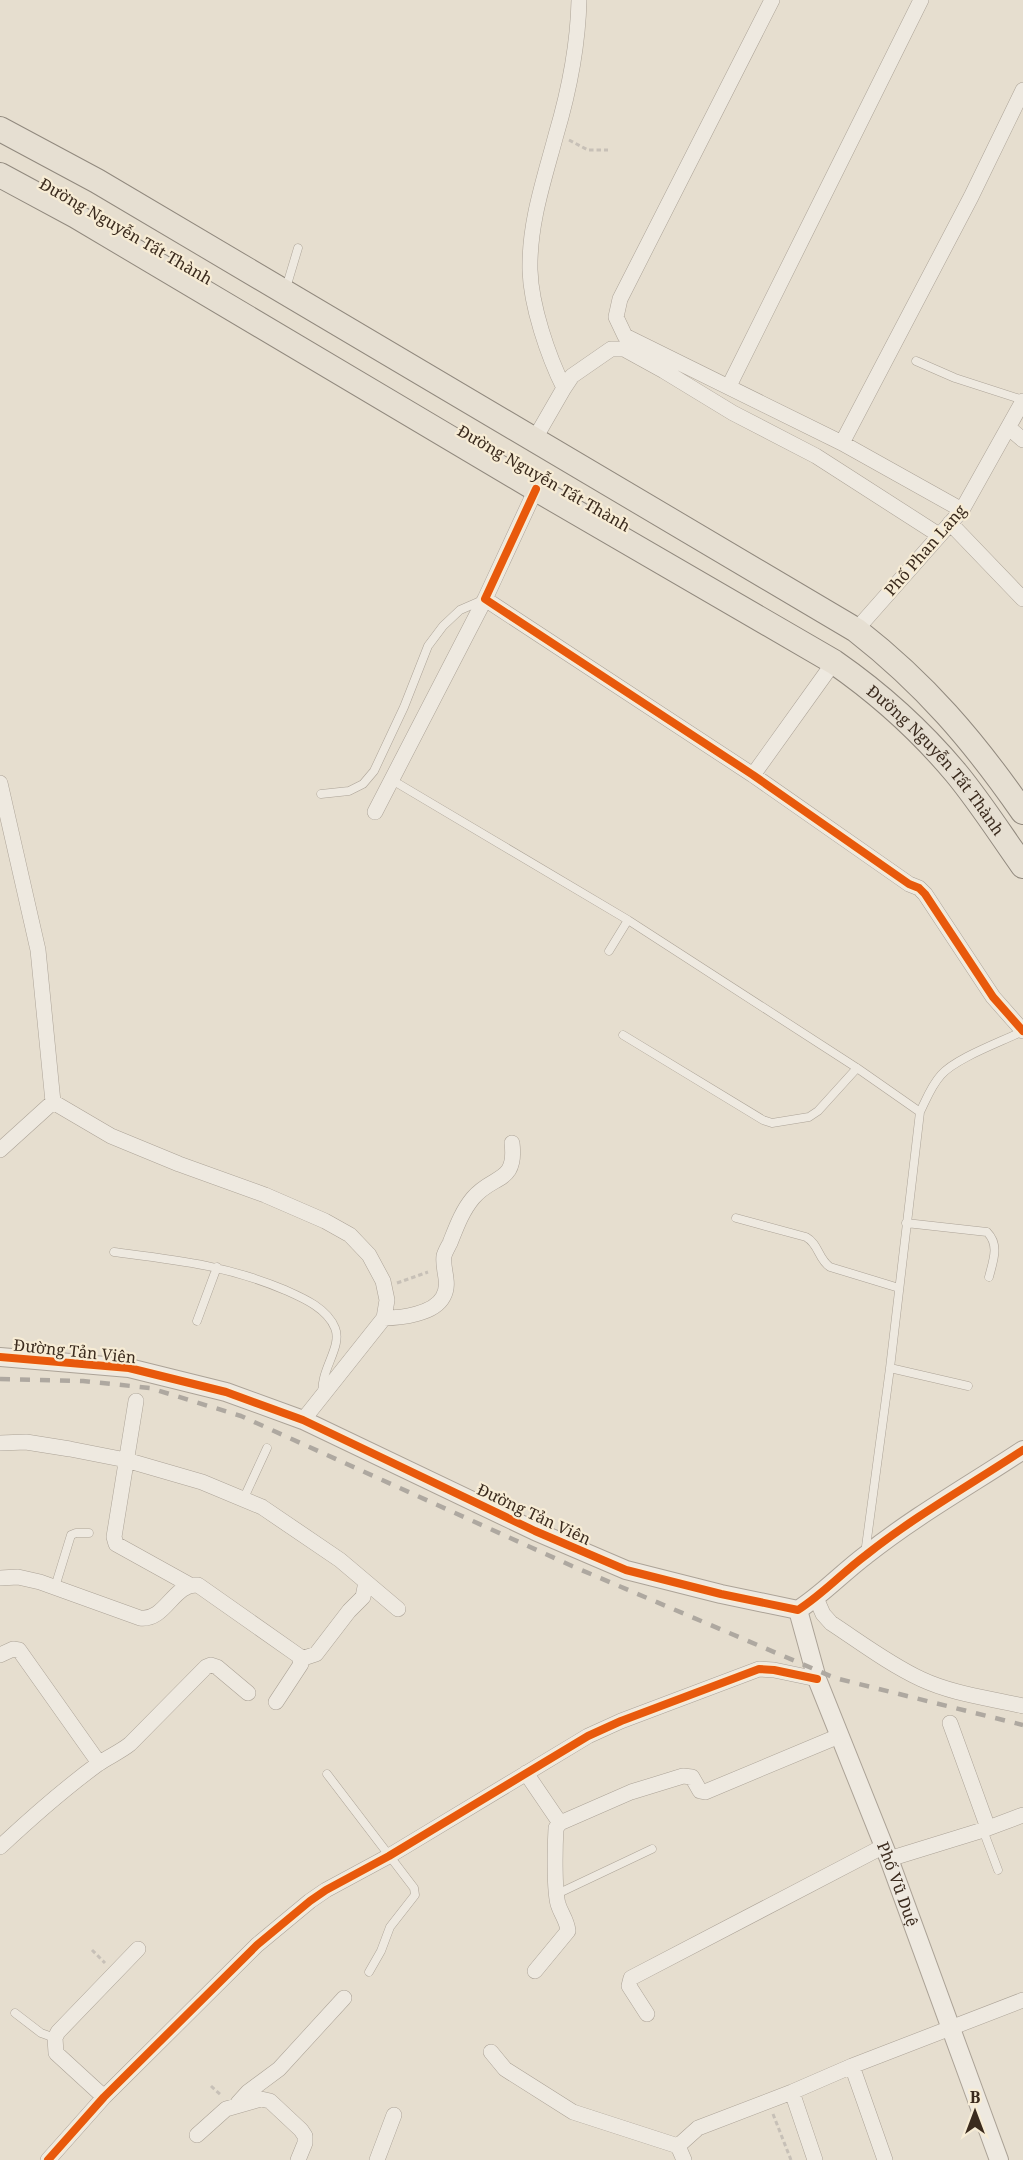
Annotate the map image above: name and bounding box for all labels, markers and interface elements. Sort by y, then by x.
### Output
street label: Đường Nguyễn Tất Thành [36,172,216,290]
street label: Đường Nguyễn Tất Thành [454,419,634,537]
street label: Phố Phan Lang [879,499,971,600]
street label: Đường Nguyễn Tất Thành [862,680,1009,840]
street label: Đường Tản Viên [13,1334,137,1368]
street label: Đường Tản Viên [474,1478,594,1550]
street label: Phố Vũ Duệ [872,1838,924,1929]
north arrow [945,2082,1005,2142]
text: B [970,2086,981,2108]

